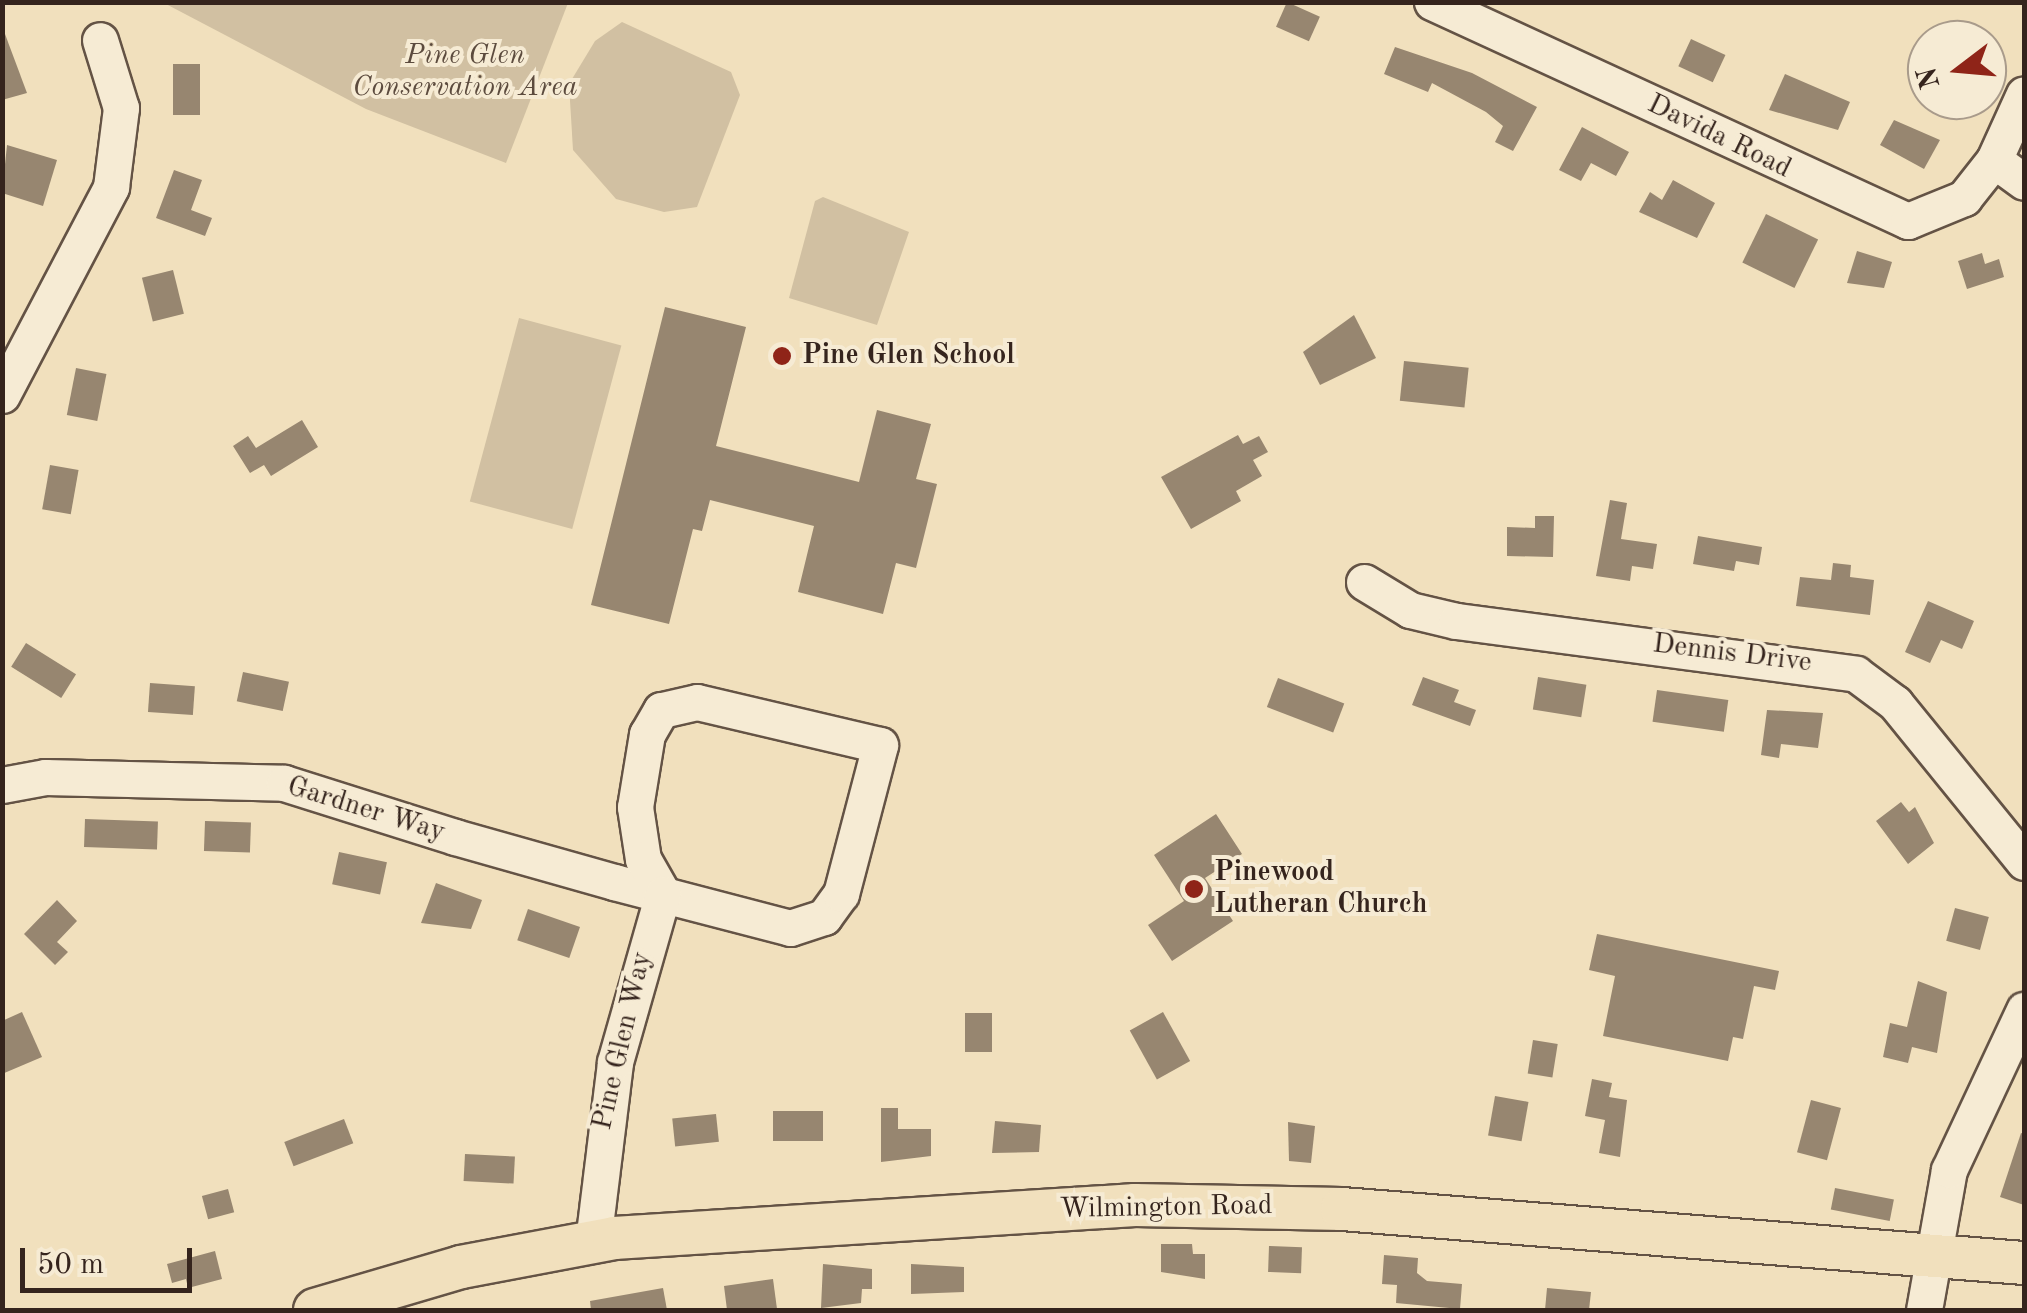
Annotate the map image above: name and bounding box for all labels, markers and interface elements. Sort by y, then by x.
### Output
north arrow [1907,20,2007,120]
park label: Pine Glen Conservation Area [352,39,578,105]
text: N [1914,64,1946,92]
street label: Davida Road [1642,88,1796,186]
place label: Pine Glen School [802,339,1015,373]
marker: Pine Glen School [771,345,793,367]
street label: Dennis Drive [1651,628,1813,680]
street label: Gardner Way [283,770,449,850]
place label: Pinewood Lutheran Church [1214,856,1428,922]
marker: Pinewood Lutheran Church [1183,878,1205,900]
street label: Pine Glen Way [586,949,660,1133]
street label: Wilmington Road [1059,1189,1273,1227]
scale bar [25,1228,198,1290]
text: 50 m [37,1250,104,1280]

